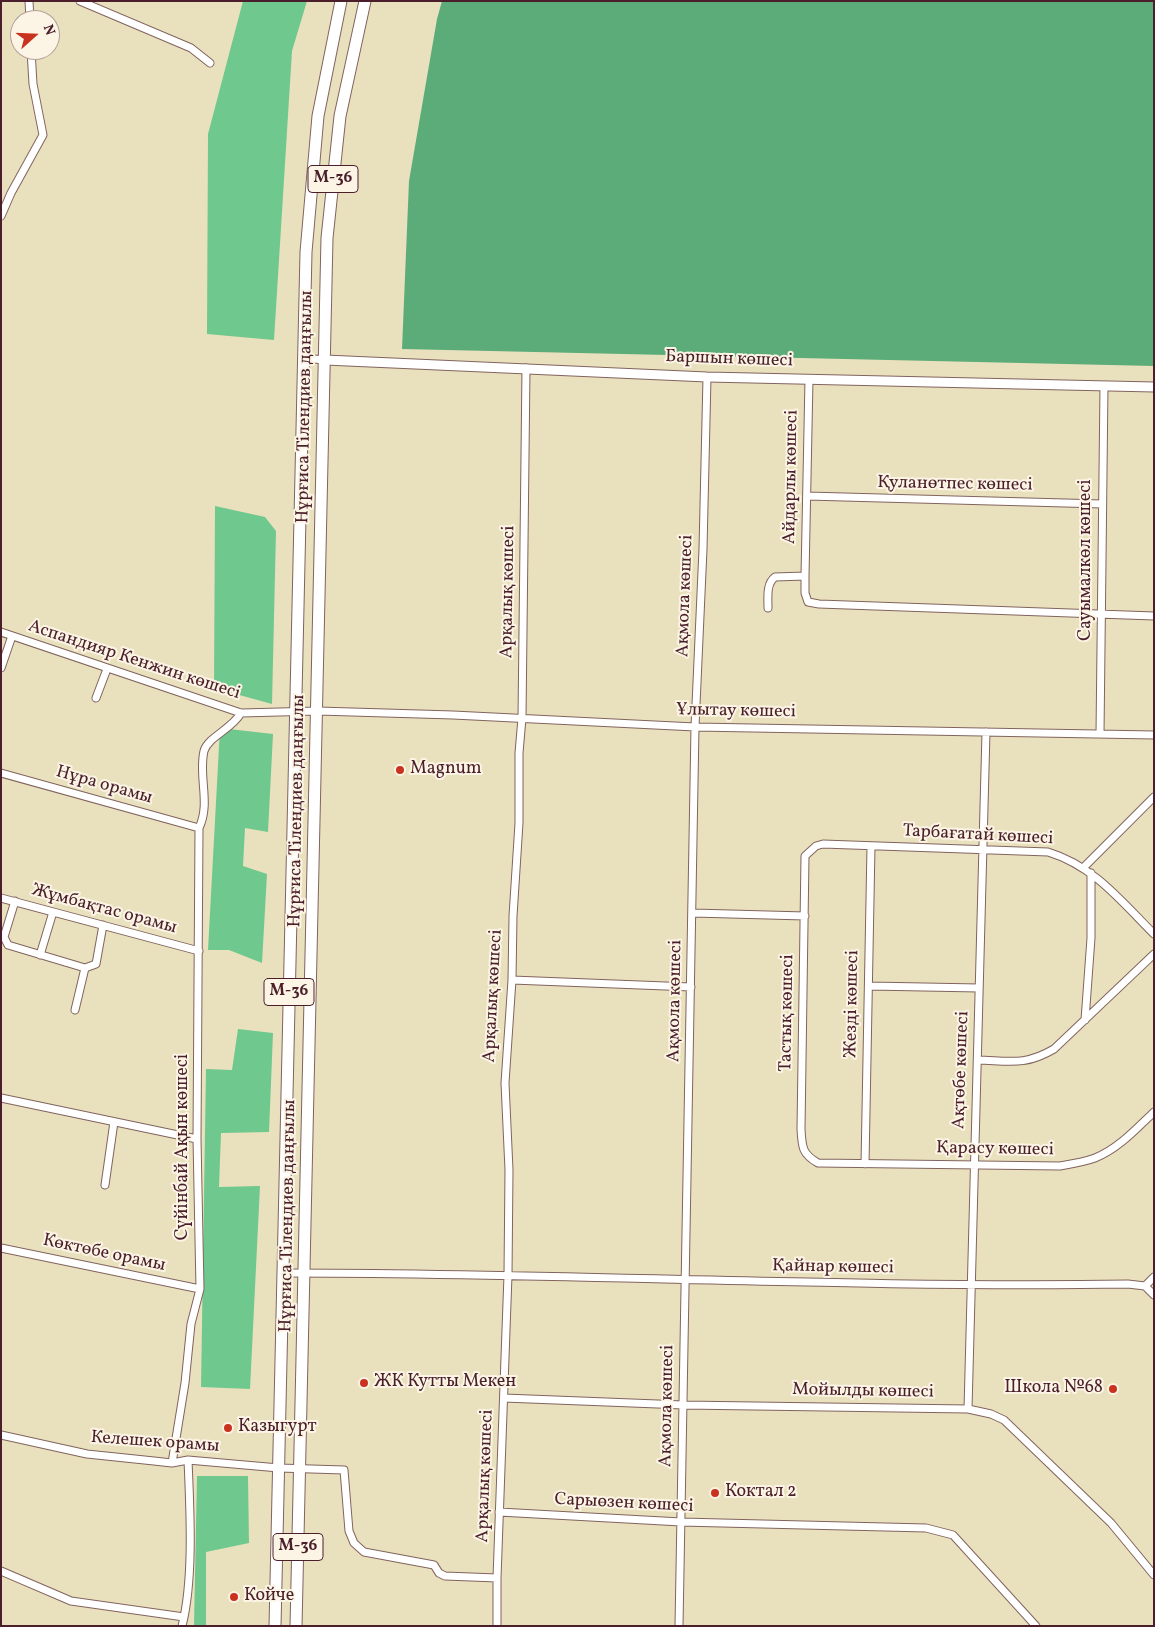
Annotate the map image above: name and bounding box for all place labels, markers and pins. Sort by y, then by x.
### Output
place label: Magnum [410,759,482,781]
marker: Magnum [394,764,406,776]
place label: ЖК Кутты Мекен [374,1372,516,1394]
marker: ЖК Кутты Мекен [358,1377,370,1389]
place label: Школа №68 [1004,1378,1103,1400]
marker: Школа №68 [1107,1383,1119,1395]
place label: Казыгурт [238,1417,317,1439]
marker: Казыгурт [222,1422,234,1434]
place label: Коктал 2 [725,1482,797,1504]
marker: Коктал 2 [709,1487,721,1499]
place label: Койче [244,1586,294,1608]
marker: Койче [228,1591,240,1603]

